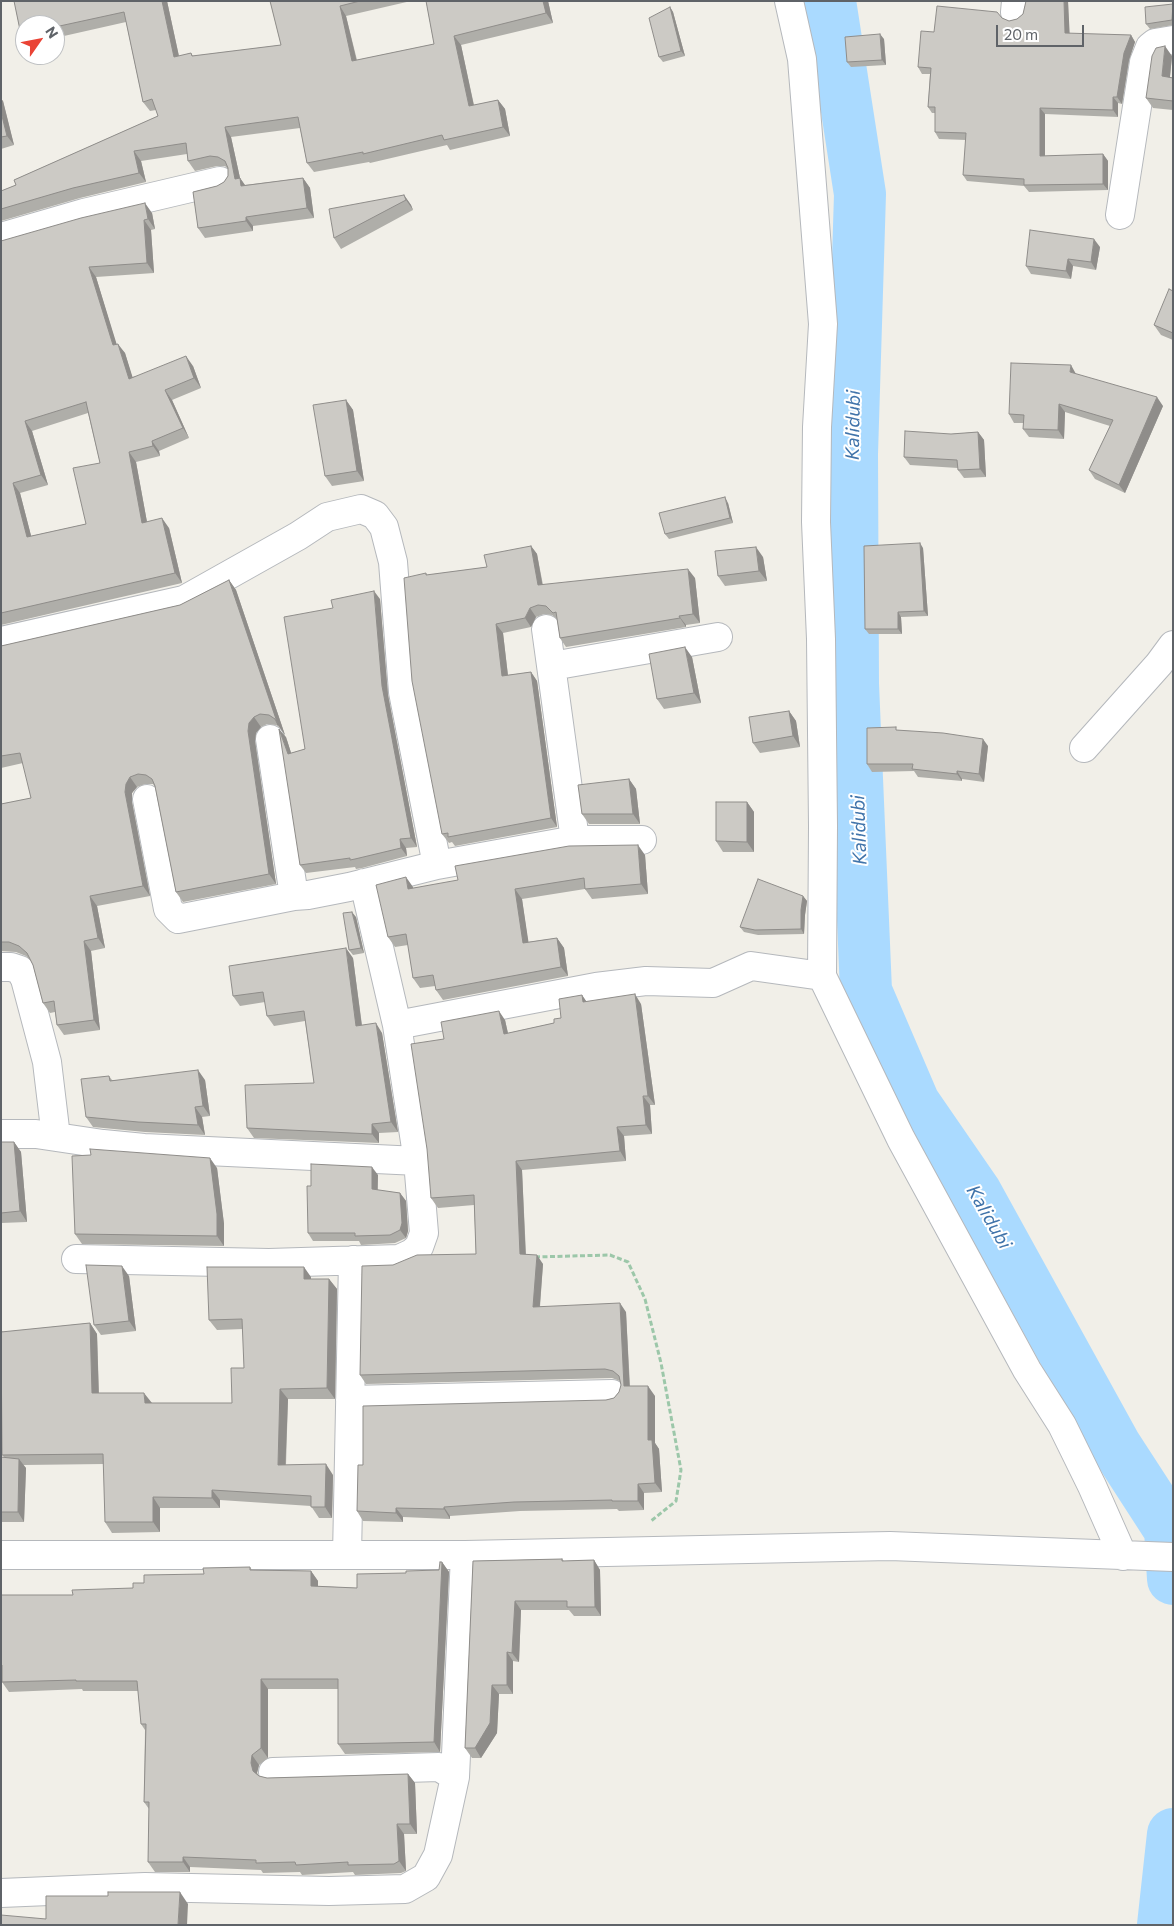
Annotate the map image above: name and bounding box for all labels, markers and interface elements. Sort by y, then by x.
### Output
north arrow [15,15,65,65]
scale bar [999,15,1086,47]
text: N [42,23,62,41]
text: 20 m [1004,25,1038,43]
water label: Kalidubi [841,390,865,460]
water label: Kalidubi [846,795,872,865]
water label: Kalidubi [962,1181,1016,1253]

